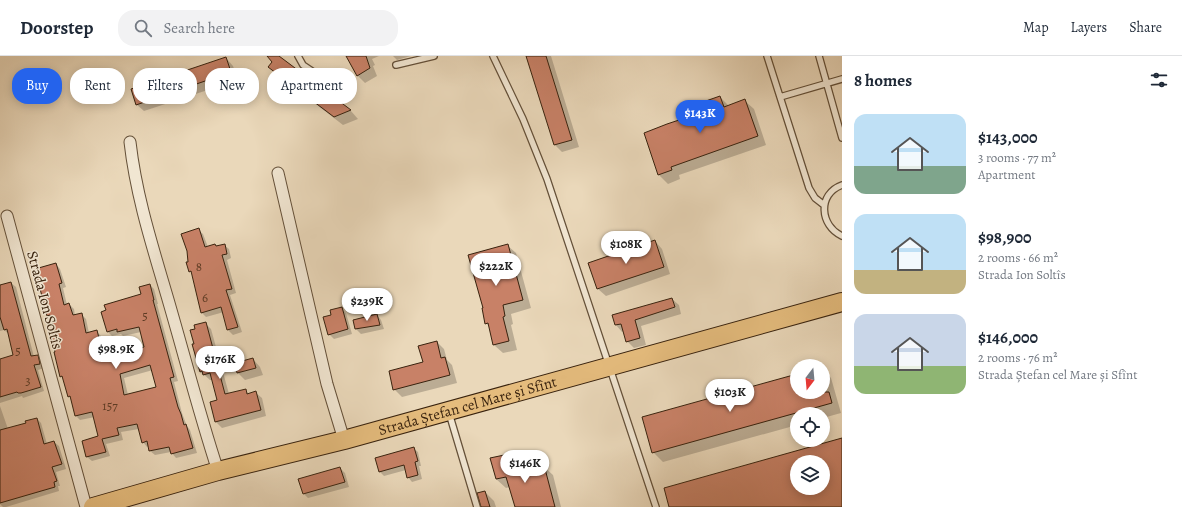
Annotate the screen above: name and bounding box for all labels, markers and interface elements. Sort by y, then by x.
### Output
search box [118,10,398,46]
text: Doorstep [20,15,94,41]
icon: search [132,17,154,39]
text: Search here [164,18,235,38]
text: Map [1023,18,1049,37]
text: Layers [1071,18,1107,37]
text: Share [1129,18,1162,37]
chip: Buy [12,68,62,104]
chip: Rent [70,68,125,104]
chip: Filters [133,68,197,104]
chip: New [205,68,259,104]
chip: Apartment [267,68,357,104]
text: 8 homes [854,69,912,92]
icon: filters [1148,69,1170,91]
pin: $143K [672,100,728,134]
text: $143K [685,104,715,121]
text: $143,000 [978,126,1038,149]
icon: home [886,130,934,178]
text: 3 rooms · 77 m² [978,149,1056,166]
text: Apartment [978,166,1036,183]
text: $98,900 [978,226,1032,249]
icon: home [886,230,934,278]
pin: $108K [598,231,654,265]
text: $108K [610,235,642,252]
street label: Strada Ion Soltîs [22,248,68,352]
text: 2 rooms · 66 m² [978,249,1058,266]
pin: $222K [468,253,524,287]
text: $222K [479,257,513,274]
house number: 8 [196,258,202,275]
text: Strada Ion Soltîs [978,266,1066,283]
pin: $239K [339,288,395,322]
house number: 6 [202,289,208,306]
text: $239K [351,292,383,309]
house number: 5 [142,307,148,324]
text: $146,000 [978,326,1038,349]
icon: home [886,330,934,378]
pin: $98.9K [83,336,149,370]
text: $98.9K [98,340,134,357]
house number: 5 [15,342,21,359]
pin: $176K [192,346,248,380]
text: 2 rooms · 76 m² [978,349,1057,366]
text: $176K [205,350,235,367]
north arrow [790,359,830,399]
map controls [790,359,830,495]
text: Strada Ștefan cel Mare și Sfînt [978,366,1137,383]
house number: 3 [25,372,31,389]
street label: Strada Ștefan cel Mare și Sfînt [376,372,559,440]
pin: $103K [702,379,758,413]
text: $103K [714,383,746,400]
house number: 157 [102,397,118,414]
button: locate [790,407,830,447]
pin: $146K [497,450,553,484]
text: $146K [509,454,541,471]
button: layers [790,455,830,495]

